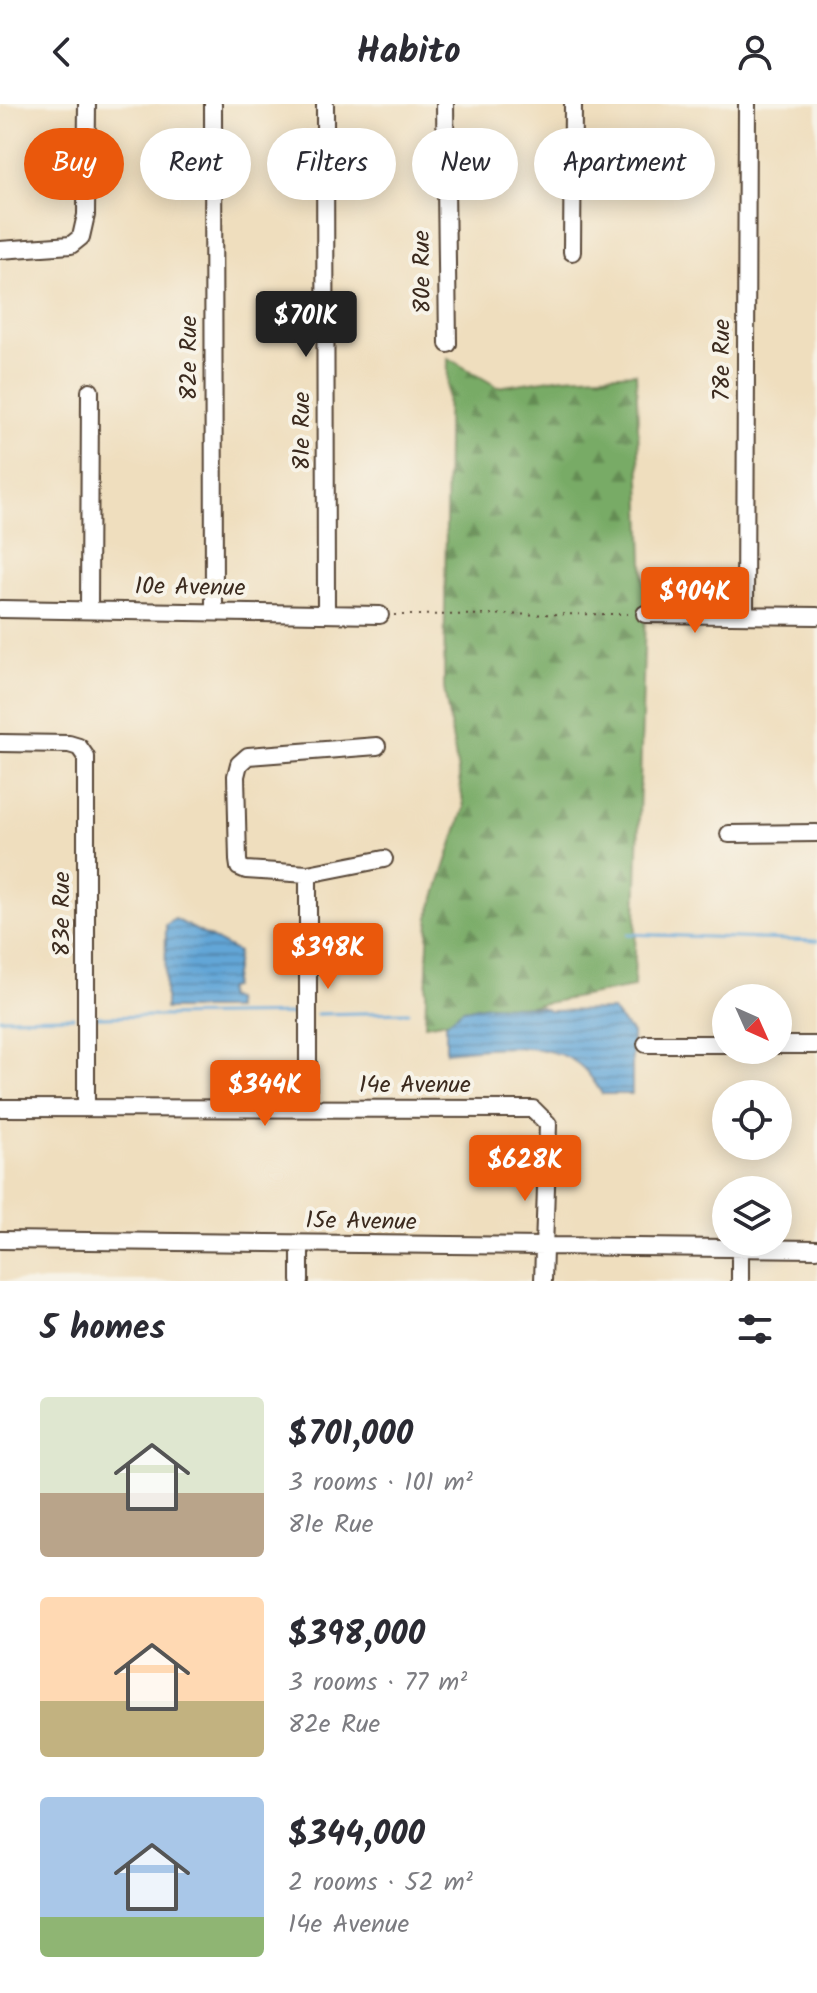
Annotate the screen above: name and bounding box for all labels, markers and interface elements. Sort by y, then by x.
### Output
text: Habito [356,24,461,81]
icon: back [40,30,84,74]
icon: person [733,30,777,74]
chip: Buy [24,128,124,200]
chip: Rent [140,128,251,200]
chip: Filters [267,128,396,200]
chip: New [412,128,518,200]
chip: Apartment [534,128,715,200]
street label: 80e Rue [403,230,443,314]
pin: $701K [250,291,362,359]
text: $701K [274,296,338,338]
street label: 82e Rue [170,315,209,401]
street label: 78e Rue [703,319,742,401]
street label: 81e Rue [283,391,322,470]
pin: $904K [639,567,751,635]
street label: 10e Avenue [134,568,246,608]
text: $904K [659,572,731,614]
street label: 83e Rue [43,871,82,956]
pin: $398K [272,923,384,991]
text: $398K [291,928,365,970]
north arrow [712,984,792,1064]
map controls [712,984,792,1256]
pin: $344K [209,1060,321,1128]
text: $344K [228,1065,302,1107]
street label: 14e Avenue [359,1066,471,1105]
button: locate [712,1080,792,1160]
pin: $628K [469,1135,581,1203]
text: $628K [487,1140,563,1182]
button: layers [712,1176,792,1256]
street label: 15e Avenue [305,1202,417,1242]
text: 5 homes [40,1302,165,1356]
icon: filters [733,1307,777,1351]
text: $701,000 [288,1408,413,1462]
icon: home [104,1429,200,1525]
text: 3 rooms · 101 m² [288,1462,473,1504]
text: 81e Rue [288,1504,373,1546]
text: $398,000 [288,1608,425,1662]
icon: home [104,1629,200,1725]
text: 3 rooms · 77 m² [288,1662,467,1704]
text: 82e Rue [288,1704,380,1746]
text: $344,000 [288,1808,425,1862]
icon: home [104,1829,200,1925]
text: 2 rooms · 52 m² [288,1862,473,1904]
text: 14e Avenue [288,1904,409,1946]

